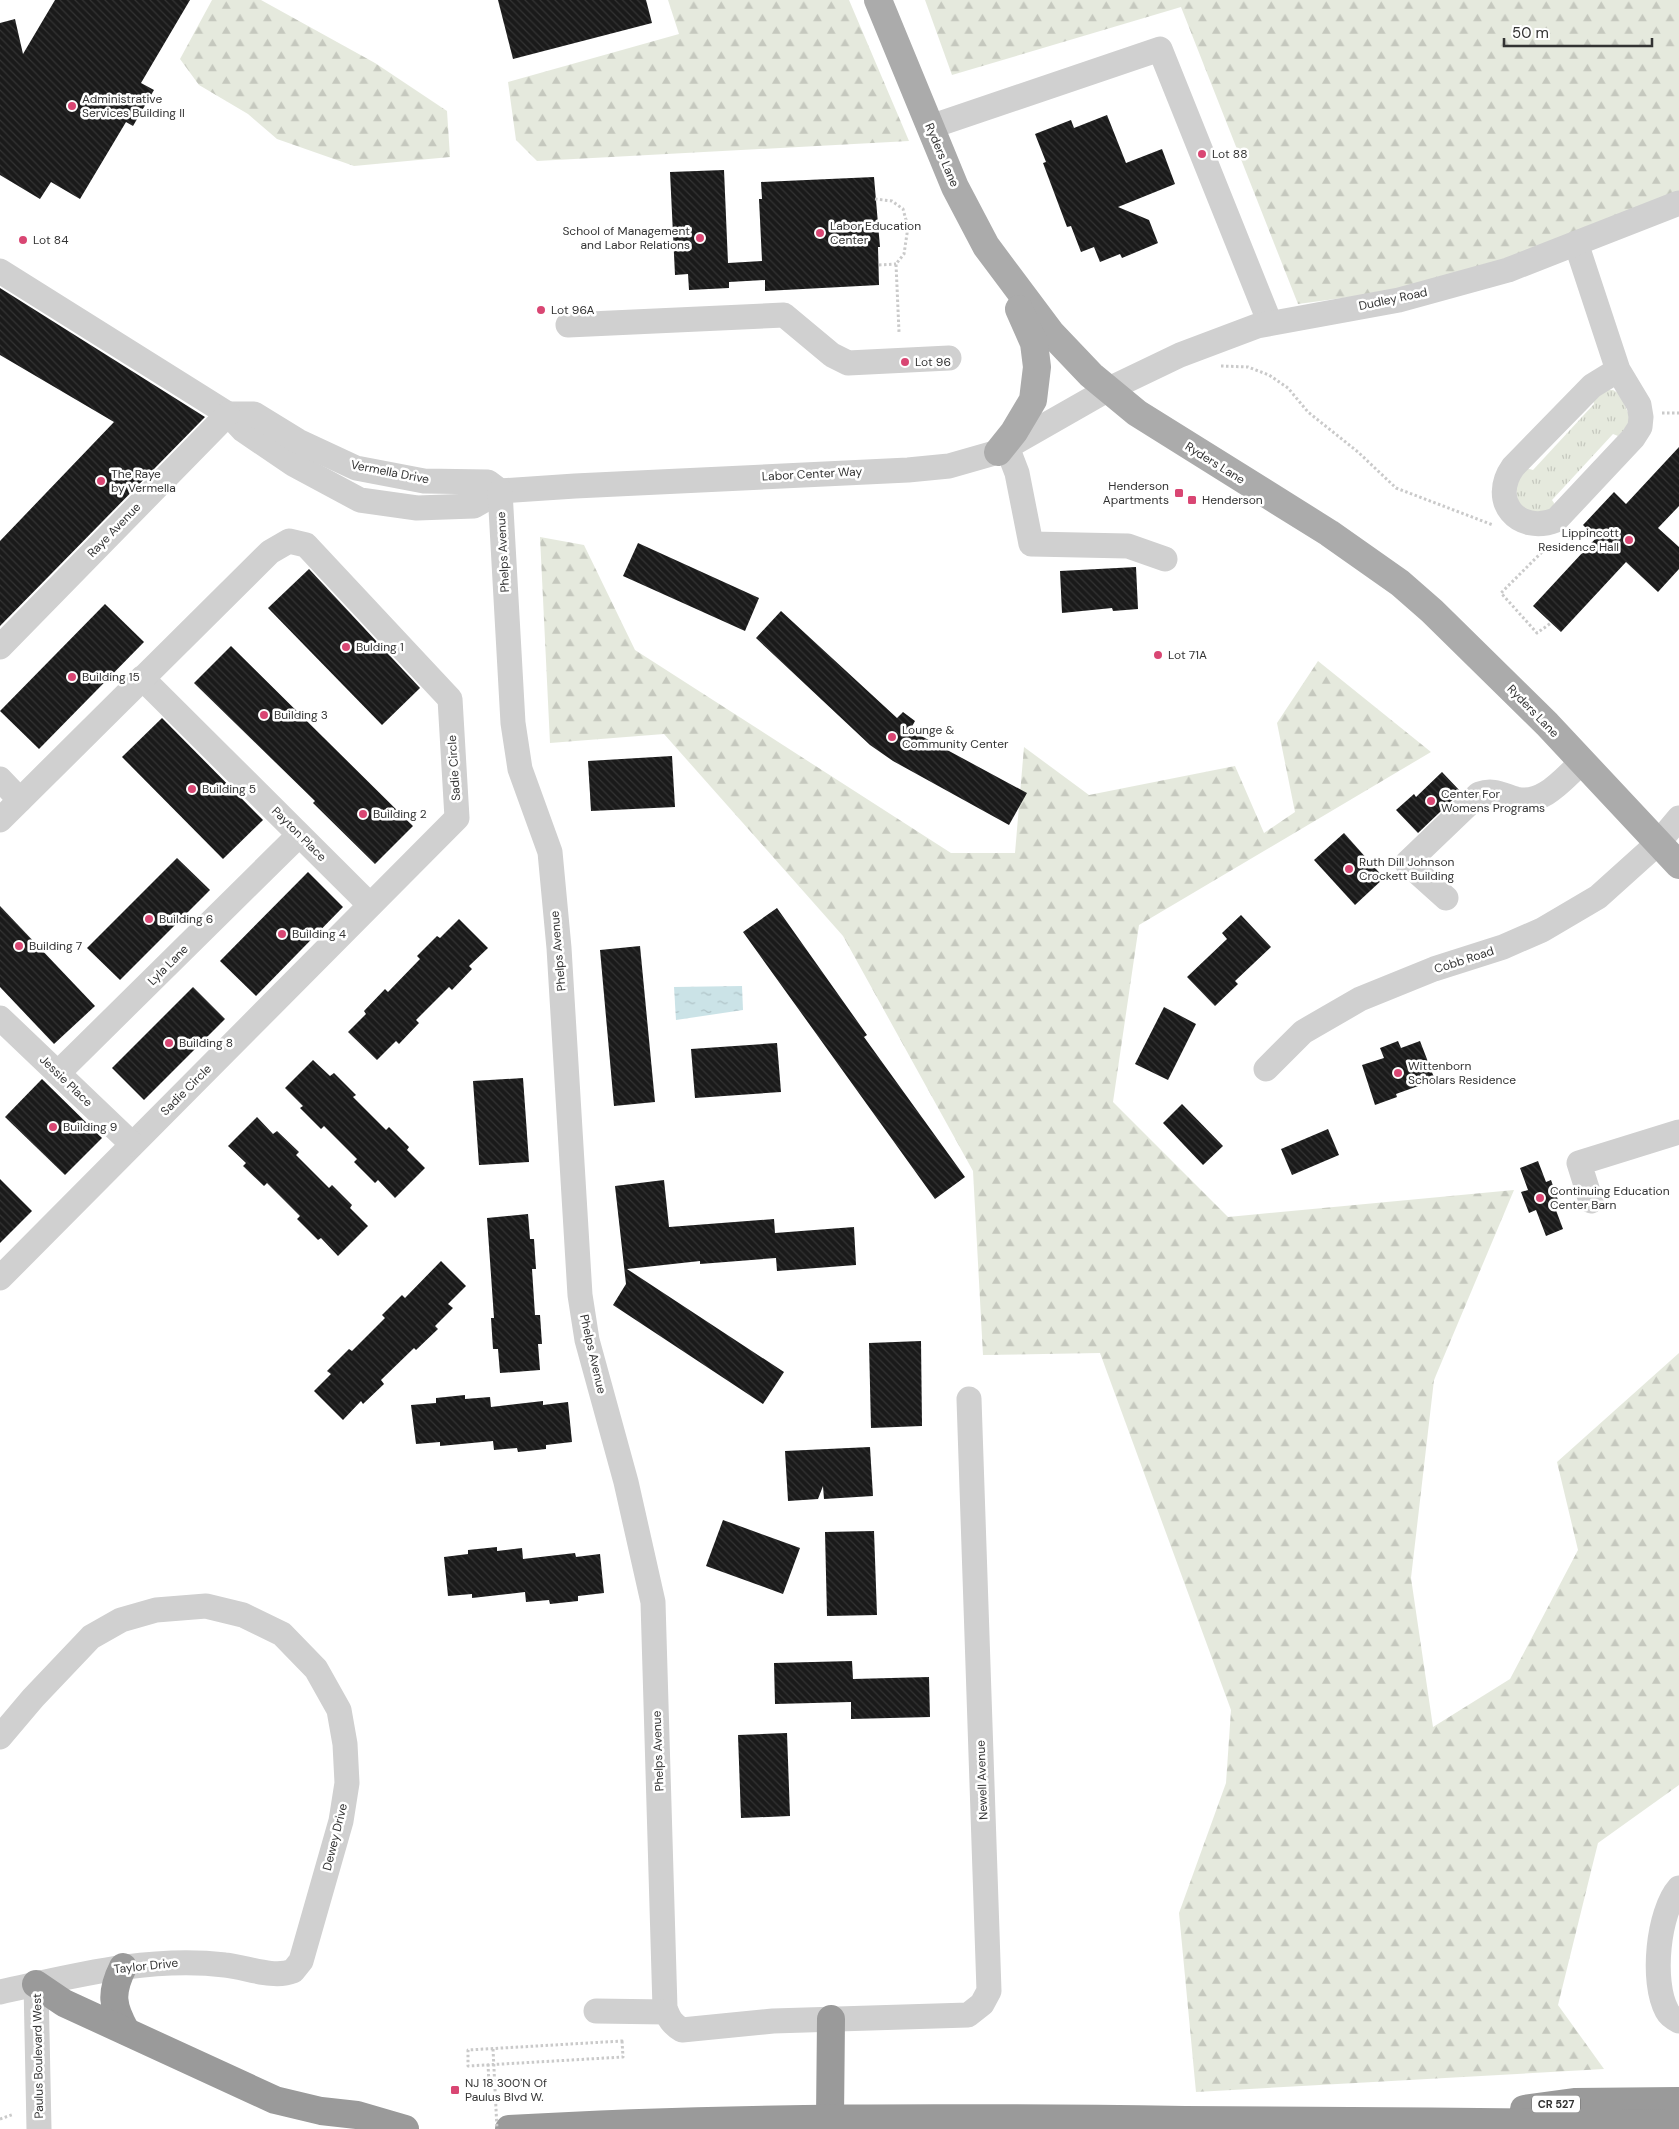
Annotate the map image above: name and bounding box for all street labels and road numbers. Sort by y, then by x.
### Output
street label: Ryders Lane [921,121,963,189]
street label: Dudley Road [1357,284,1429,314]
street label: Ryders Lane [1182,438,1248,488]
street label: Vermella Drive [349,457,431,487]
street label: Labor Center Way [761,463,863,485]
street label: Raye Avenue [84,499,144,561]
street label: Phelps Avenue [493,511,513,593]
street label: Ryders Lane [1504,681,1562,741]
street label: Sadie Circle [444,734,464,801]
street label: Payton Place [268,803,330,865]
street label: Phelps Avenue [546,910,569,992]
street label: Lyla Lane [144,941,192,989]
street label: Cobb Road [1432,943,1496,977]
street label: Jessie Place [36,1052,96,1110]
street label: Sadie Circle [157,1061,215,1119]
street label: Phelps Avenue [576,1313,610,1395]
street label: Phelps Avenue [649,1710,667,1792]
street label: Newell Avenue [973,1740,991,1820]
street label: Dewey Drive [319,1802,351,1872]
street label: Taylor Drive [113,1955,179,1977]
street label: Paulus Boulevard West [29,1993,47,2119]
road number: CR 527 [1532,2096,1580,2112]

